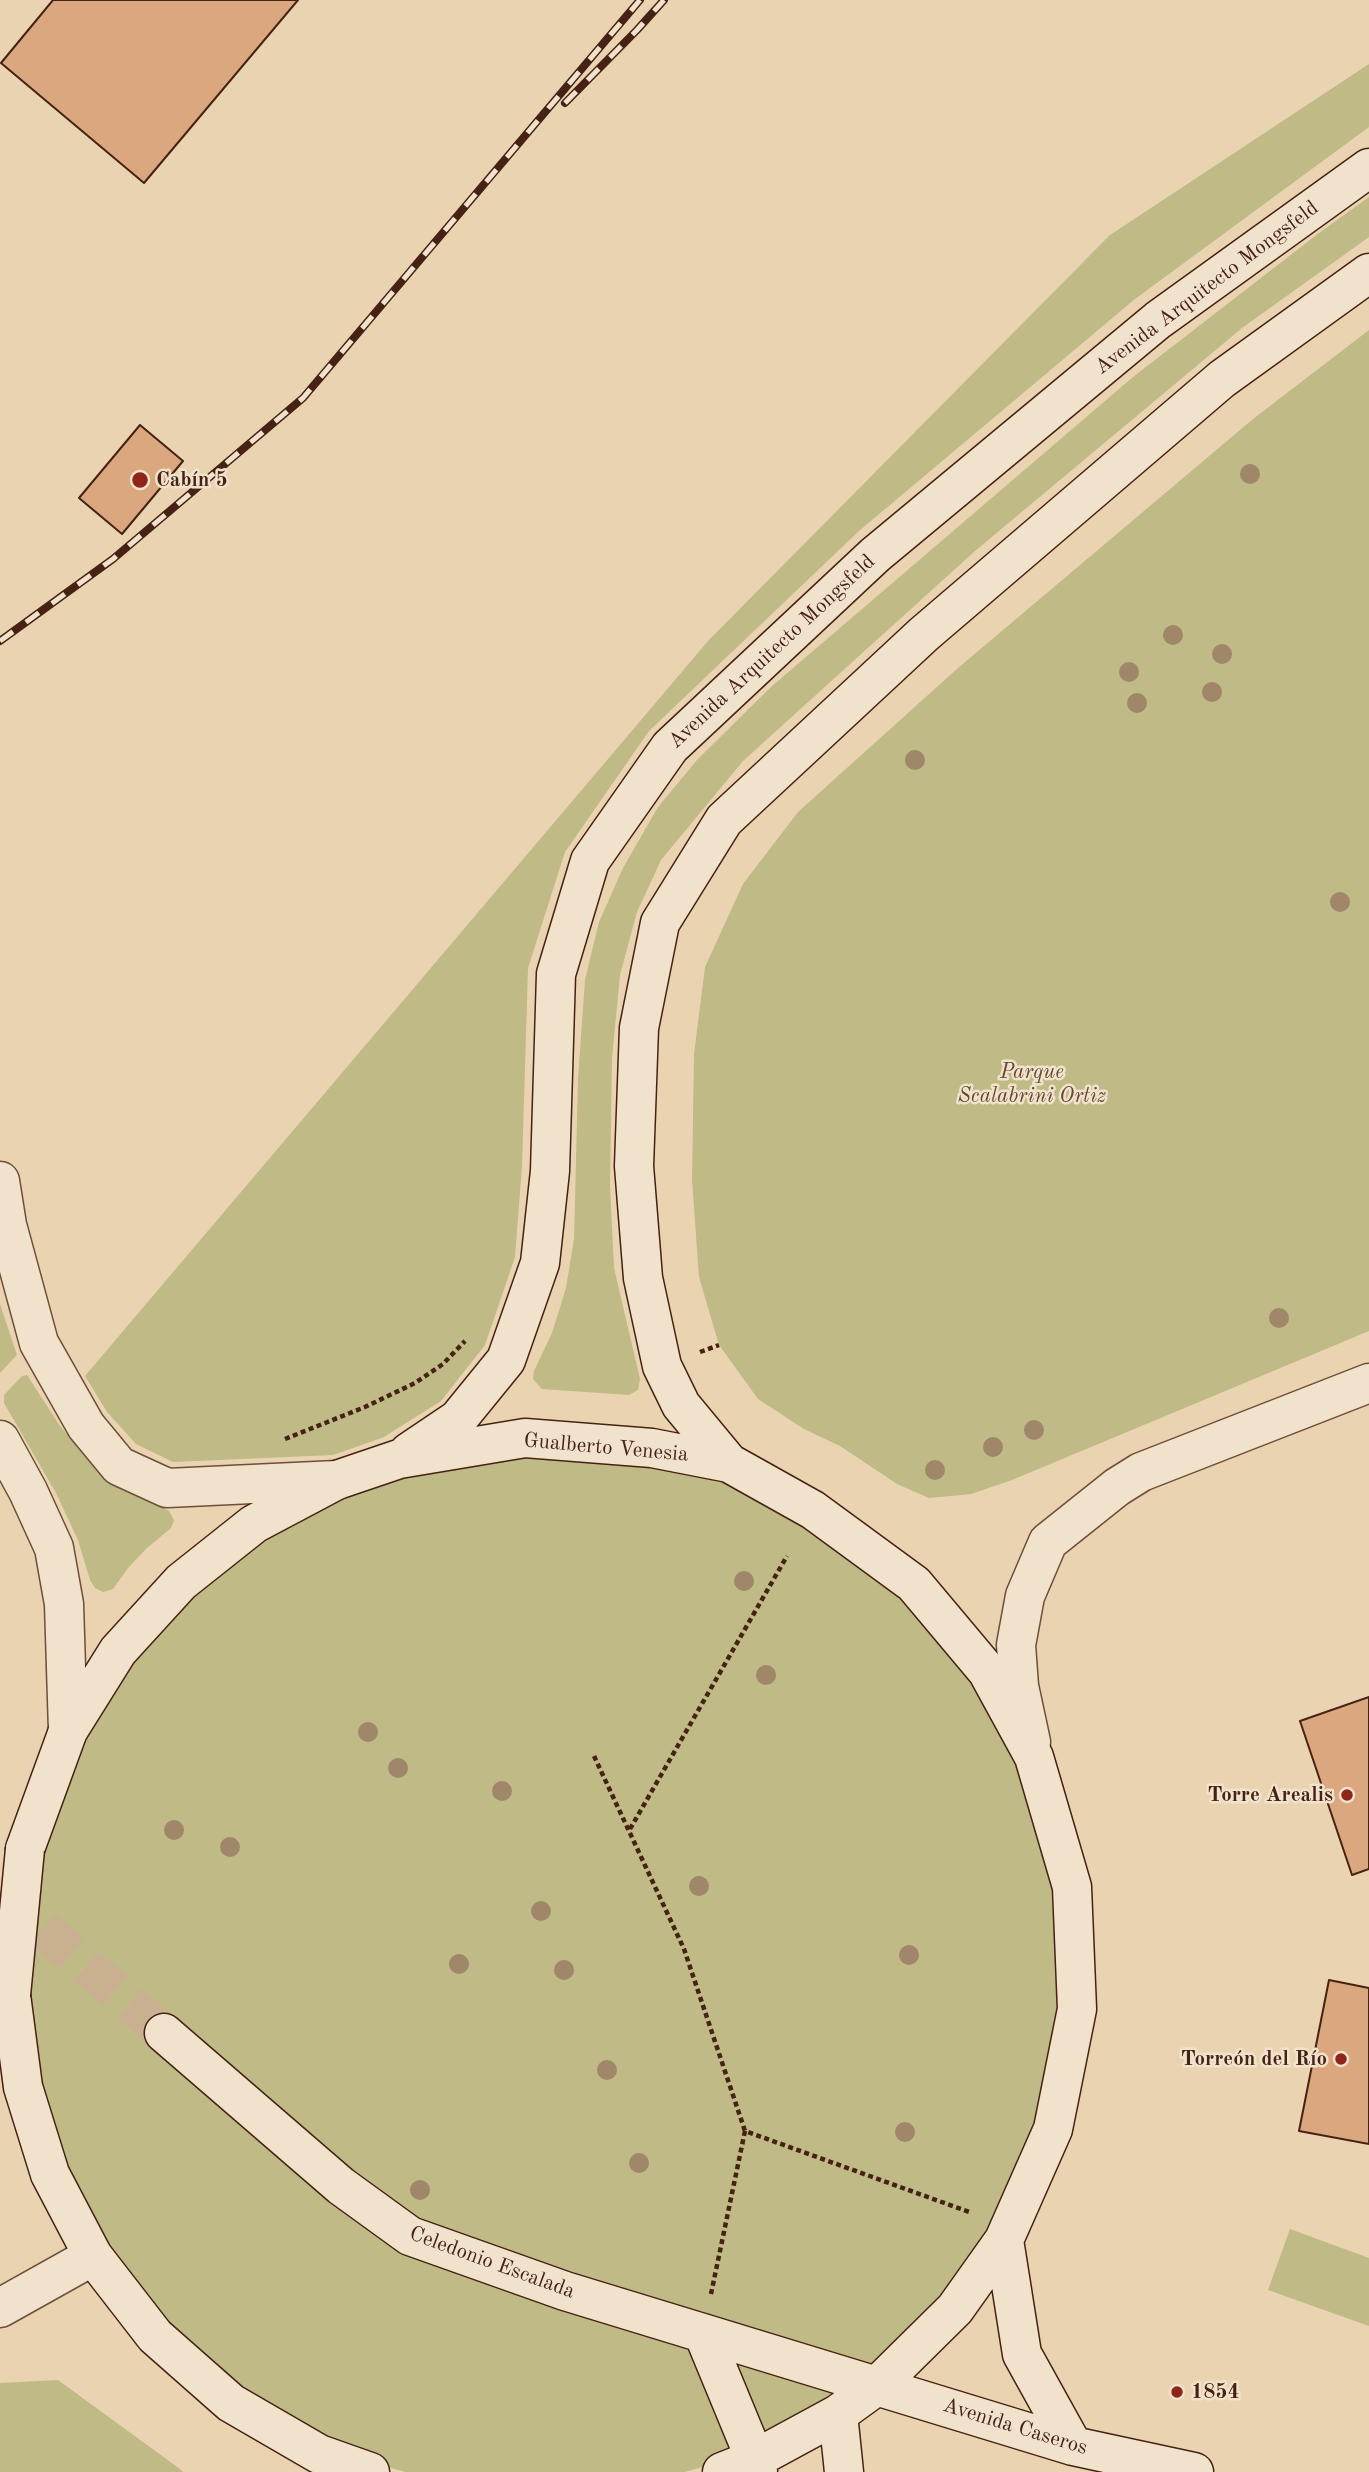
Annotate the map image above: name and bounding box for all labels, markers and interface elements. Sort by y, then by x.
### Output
street label: Avenida Arquitecto Mongsfeld [1090,196,1324,380]
place label: Cabín 5 [156,467,228,493]
marker: Cabín 5 [130,470,150,490]
street label: Avenida Arquitecto Mongsfeld [663,549,881,755]
park label: Parque Scalabrini Ortiz [958,1059,1106,1109]
street label: Gualberto Venesia [523,1428,689,1468]
place label: Torre Arealis [1207,1782,1333,1808]
marker: Torre Arealis [1339,1787,1355,1803]
place label: Torreón del Río [1181,2046,1327,2072]
marker: Torreón del Río [1333,2051,1349,2067]
street label: Celedonio Escalada [406,2221,578,2305]
place label: 1854 [1191,2379,1240,2405]
marker: 1854 [1169,2384,1185,2400]
street label: Avenida Caseros [940,2393,1090,2461]

